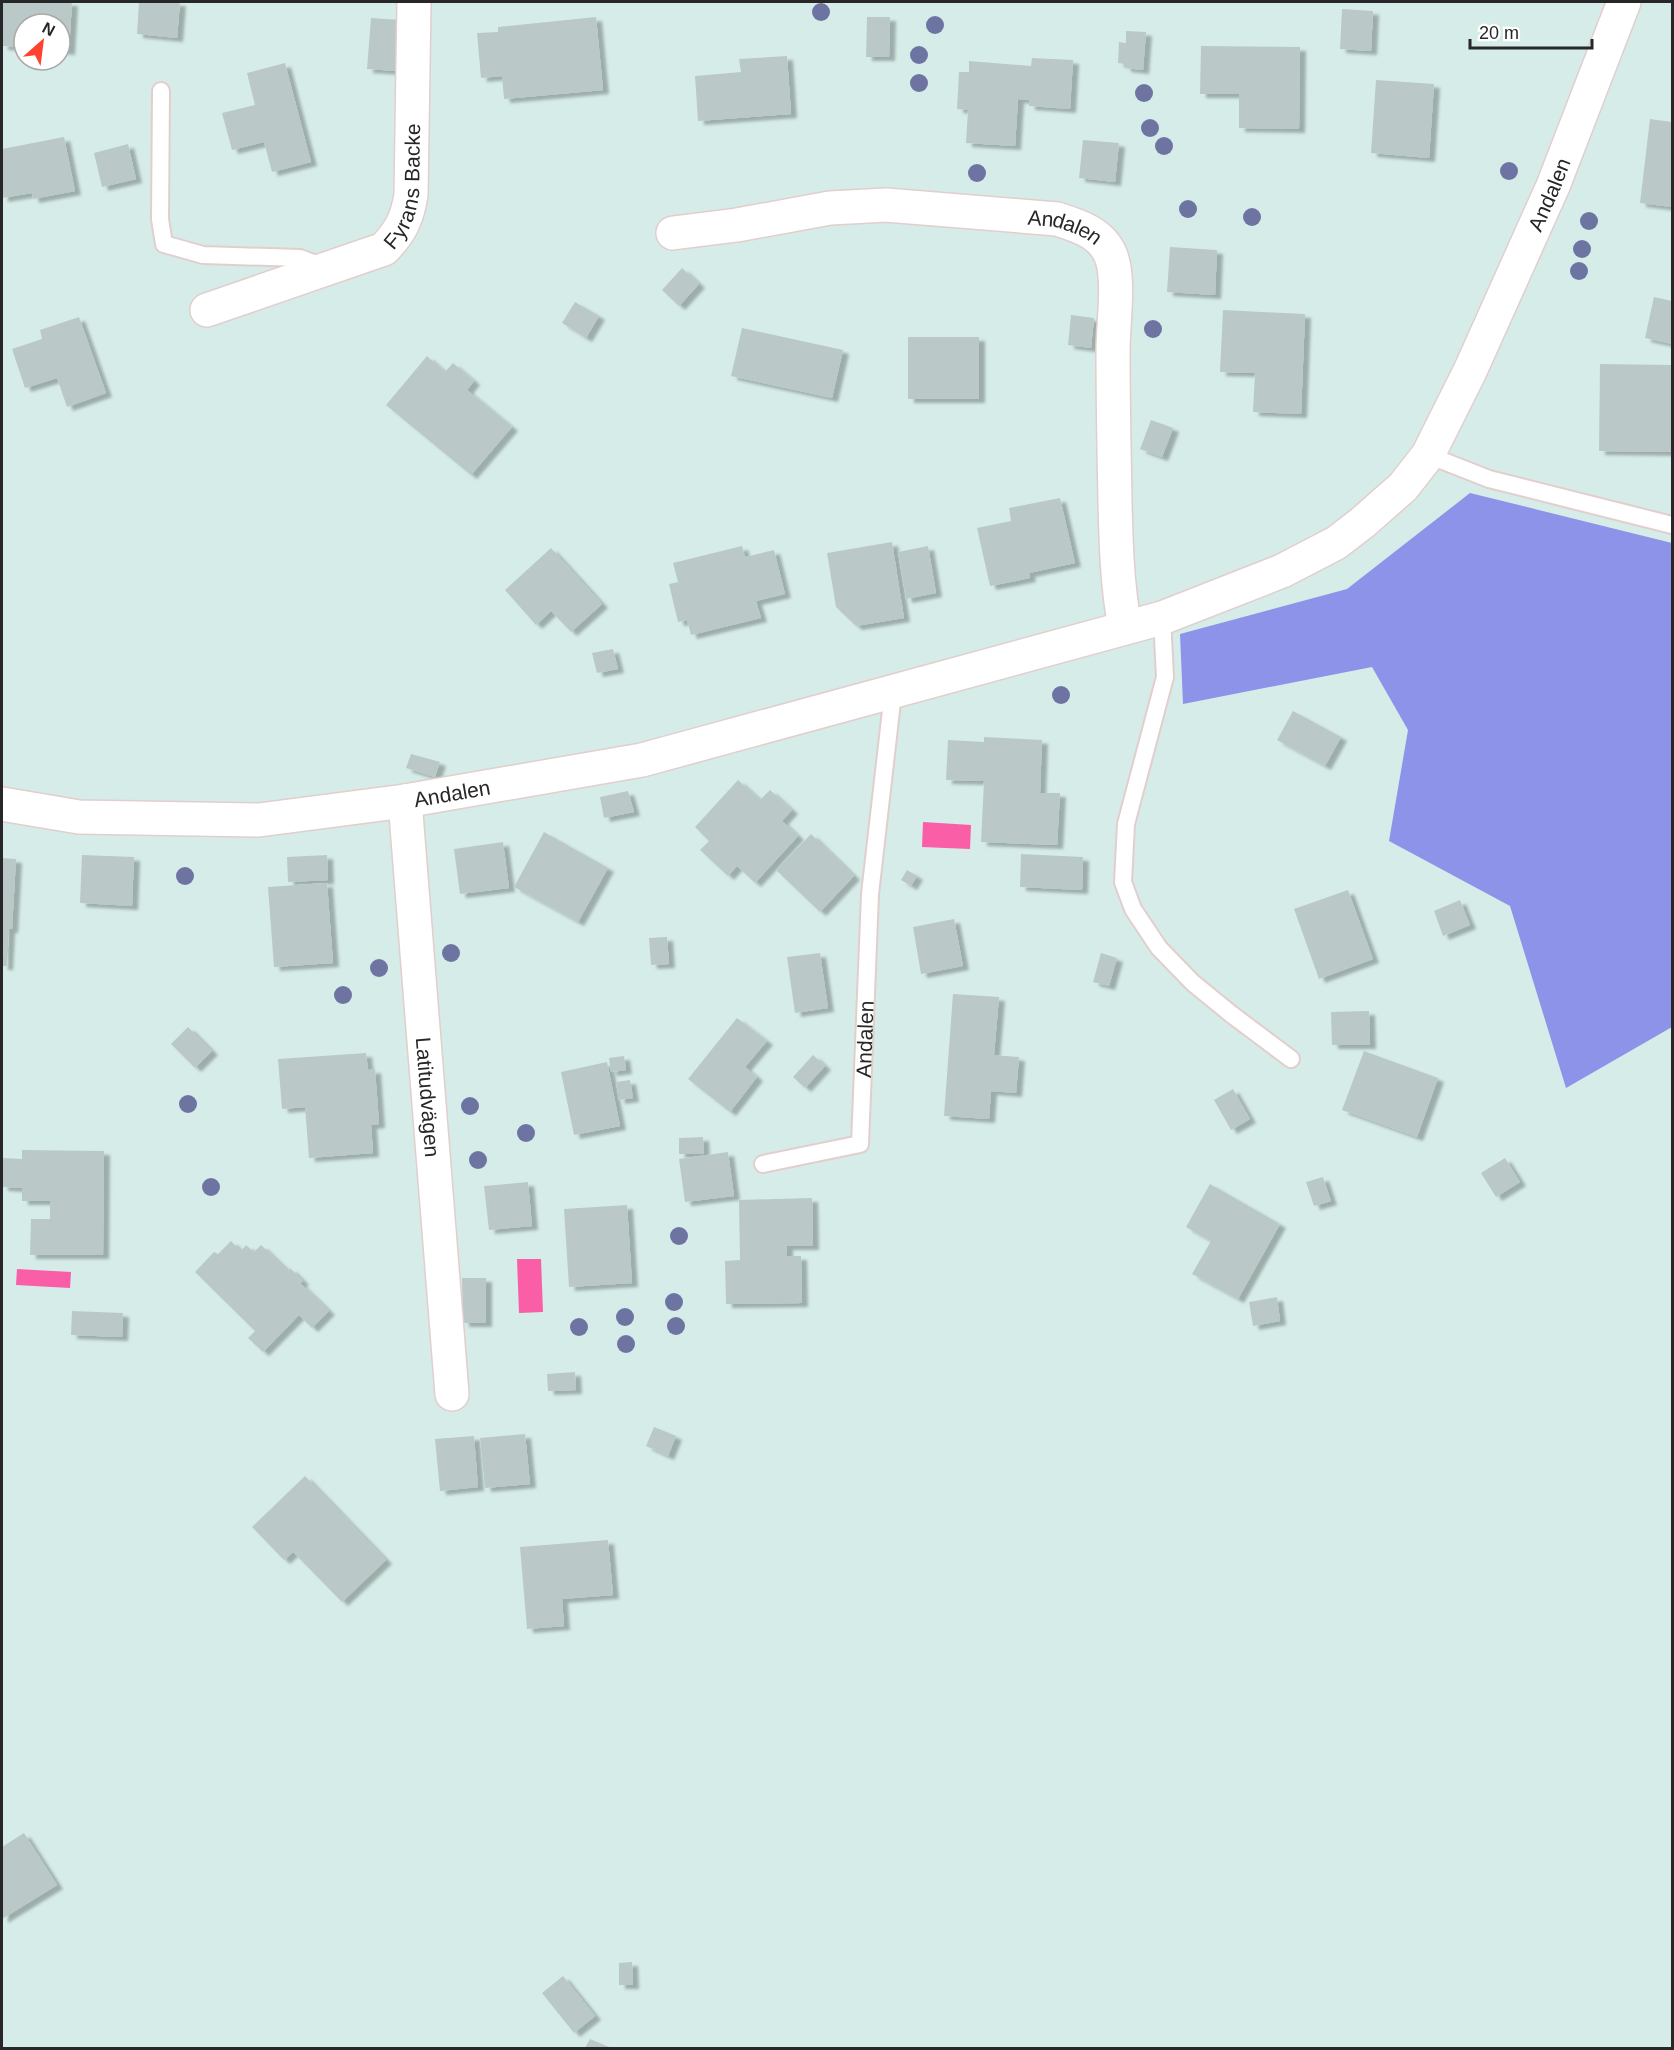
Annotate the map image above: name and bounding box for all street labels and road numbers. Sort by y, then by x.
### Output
street label: Fyrans Backe [378,123,424,253]
street label: Andalen [1523,155,1574,234]
street label: Andalen [1027,205,1107,248]
street label: Andalen [412,775,492,811]
street label: Andalen [851,1000,877,1078]
street label: Latitudvägen [412,1036,445,1158]

